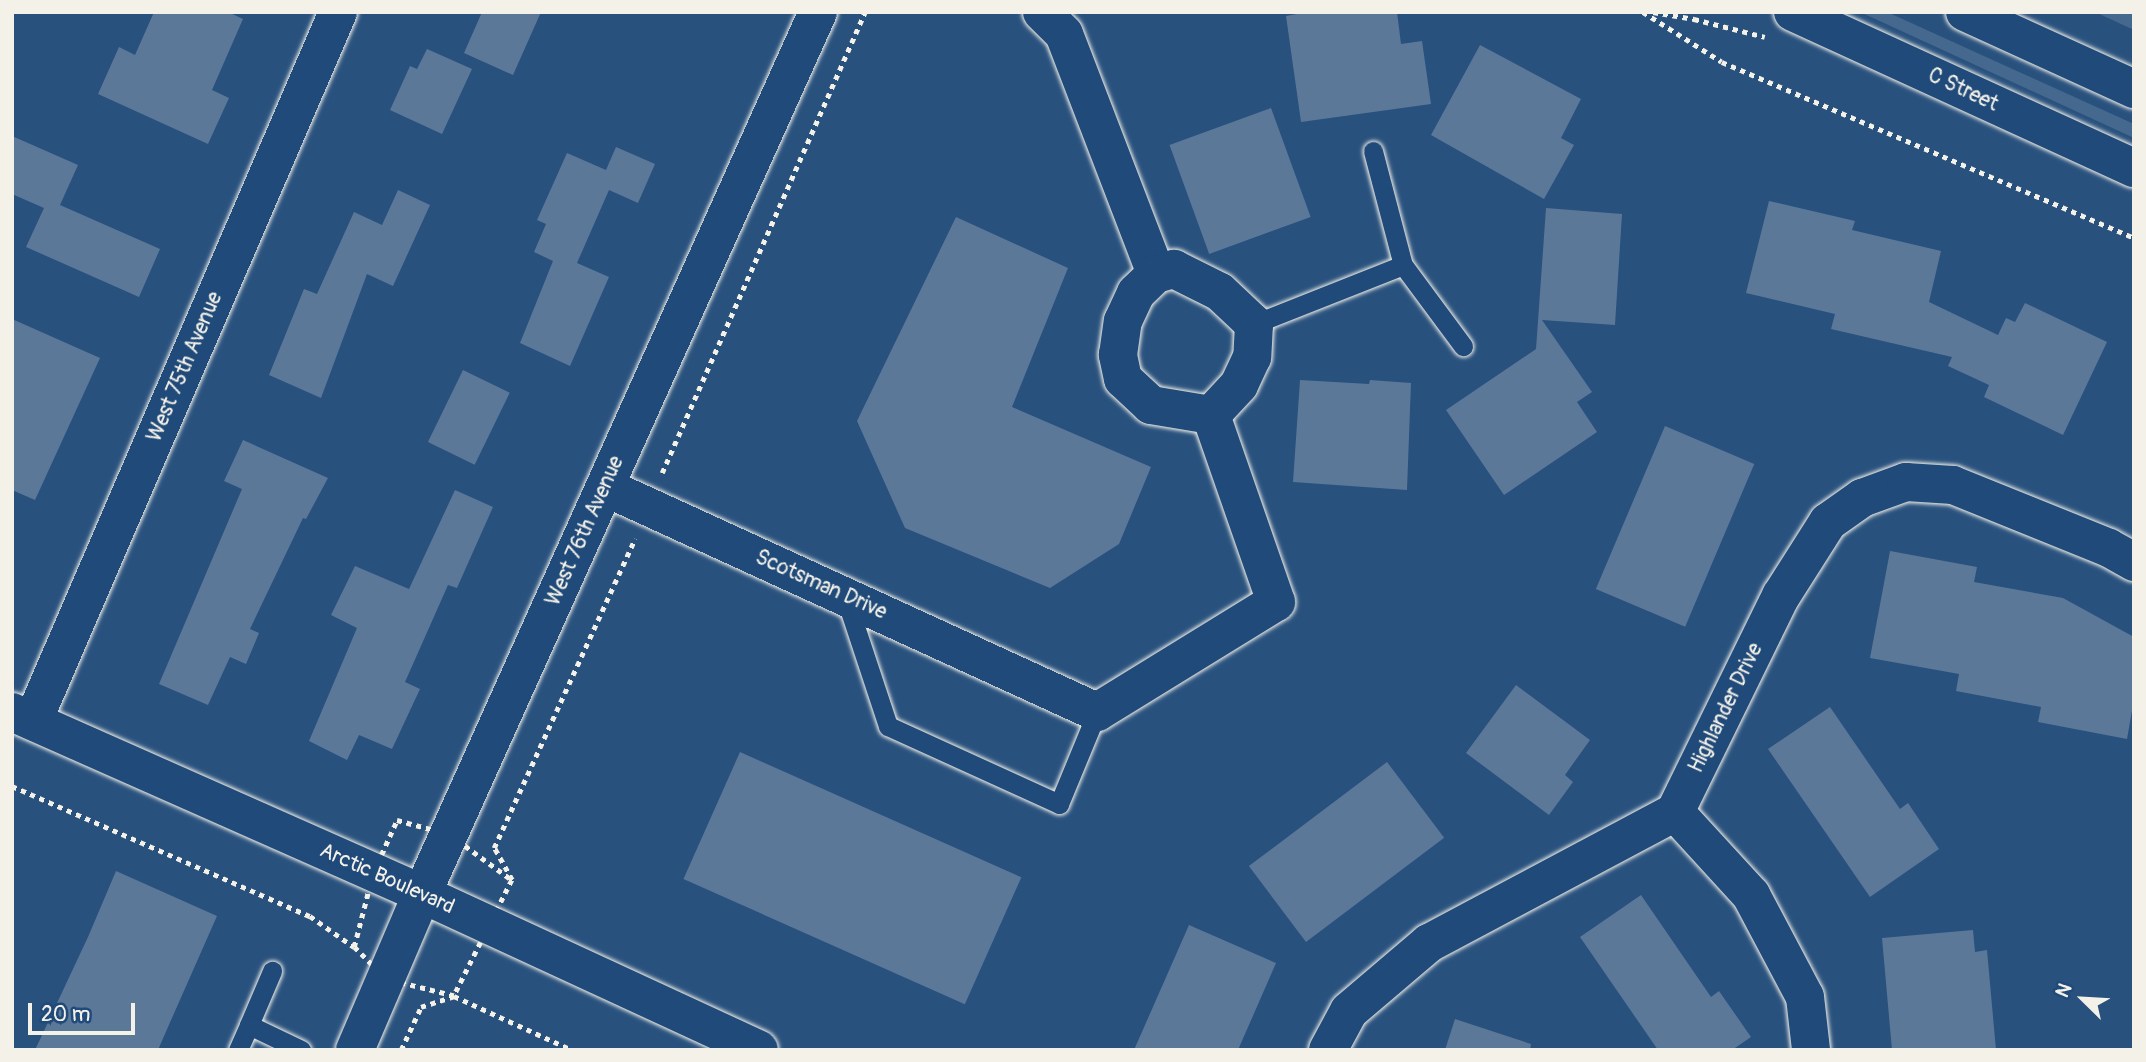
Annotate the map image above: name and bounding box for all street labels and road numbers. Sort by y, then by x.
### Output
street label: C Street [1924,63,2002,117]
street label: West 75th Avenue [142,288,228,446]
street label: West 76th Avenue [541,452,629,610]
street label: Scotsman Drive [751,545,891,625]
street label: Highlander Drive [1684,639,1768,777]
street label: Arctic Boulevard [316,838,458,920]

